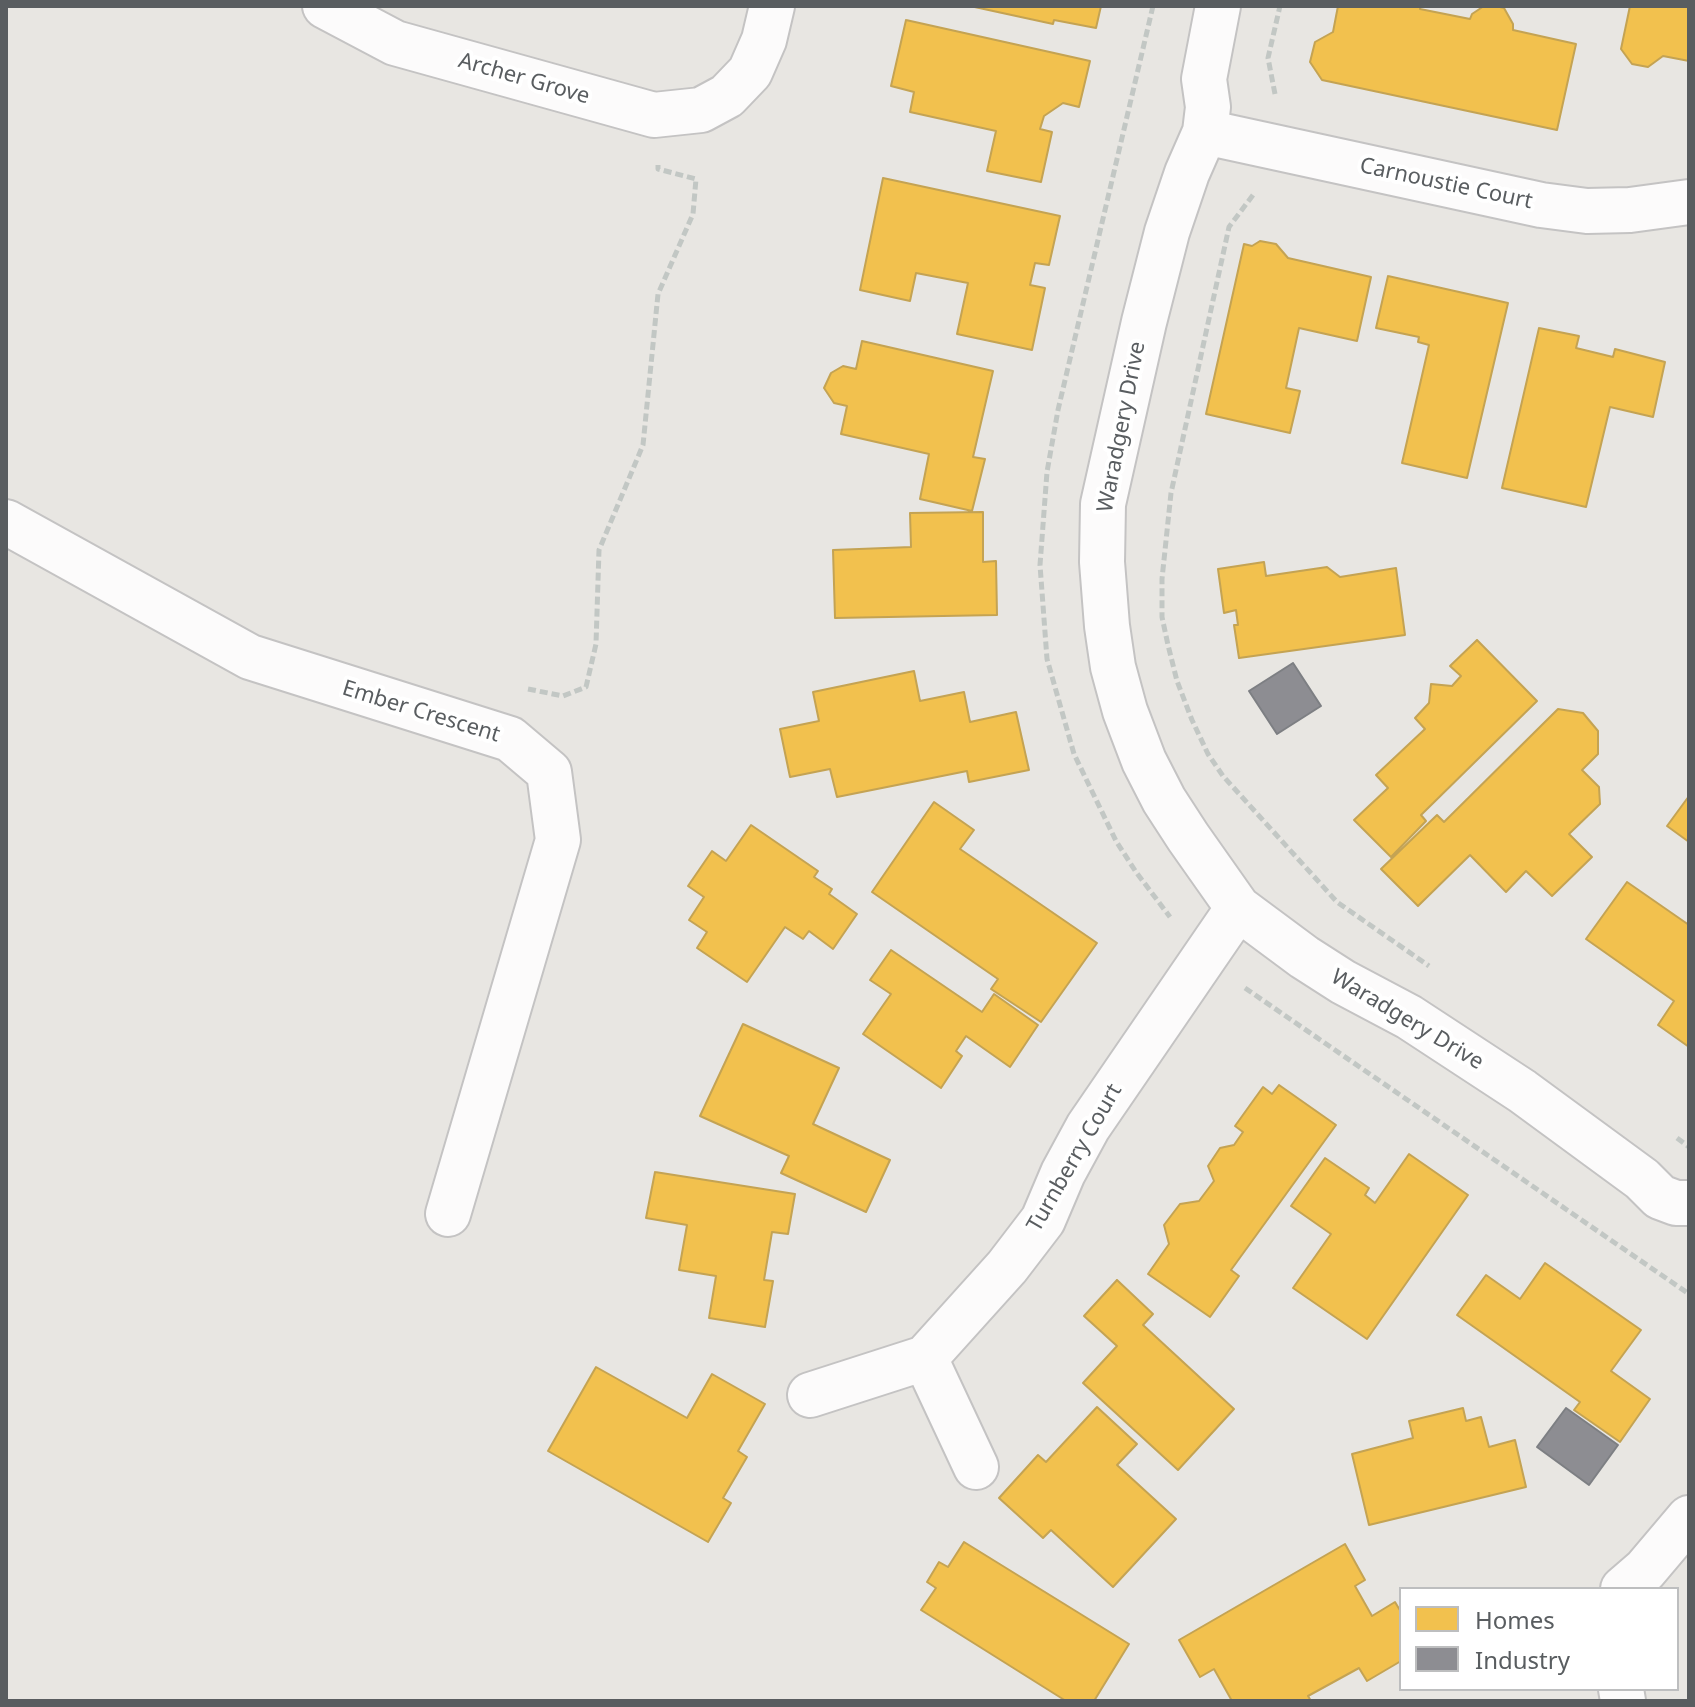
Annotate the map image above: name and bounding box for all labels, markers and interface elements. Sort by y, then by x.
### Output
street label: Archer Grove [455,48,593,110]
street label: Carnoustie Court [1357,153,1535,215]
street label: Waradgery Drive [1093,339,1151,515]
street label: Ember Crescent [339,675,503,749]
street label: Waradgery Drive [1326,964,1488,1076]
street label: Turnberry Court [1022,1079,1128,1237]
legend [1399,1587,1679,1691]
text: Homes [1475,1603,1555,1636]
text: Industry [1475,1643,1570,1676]

